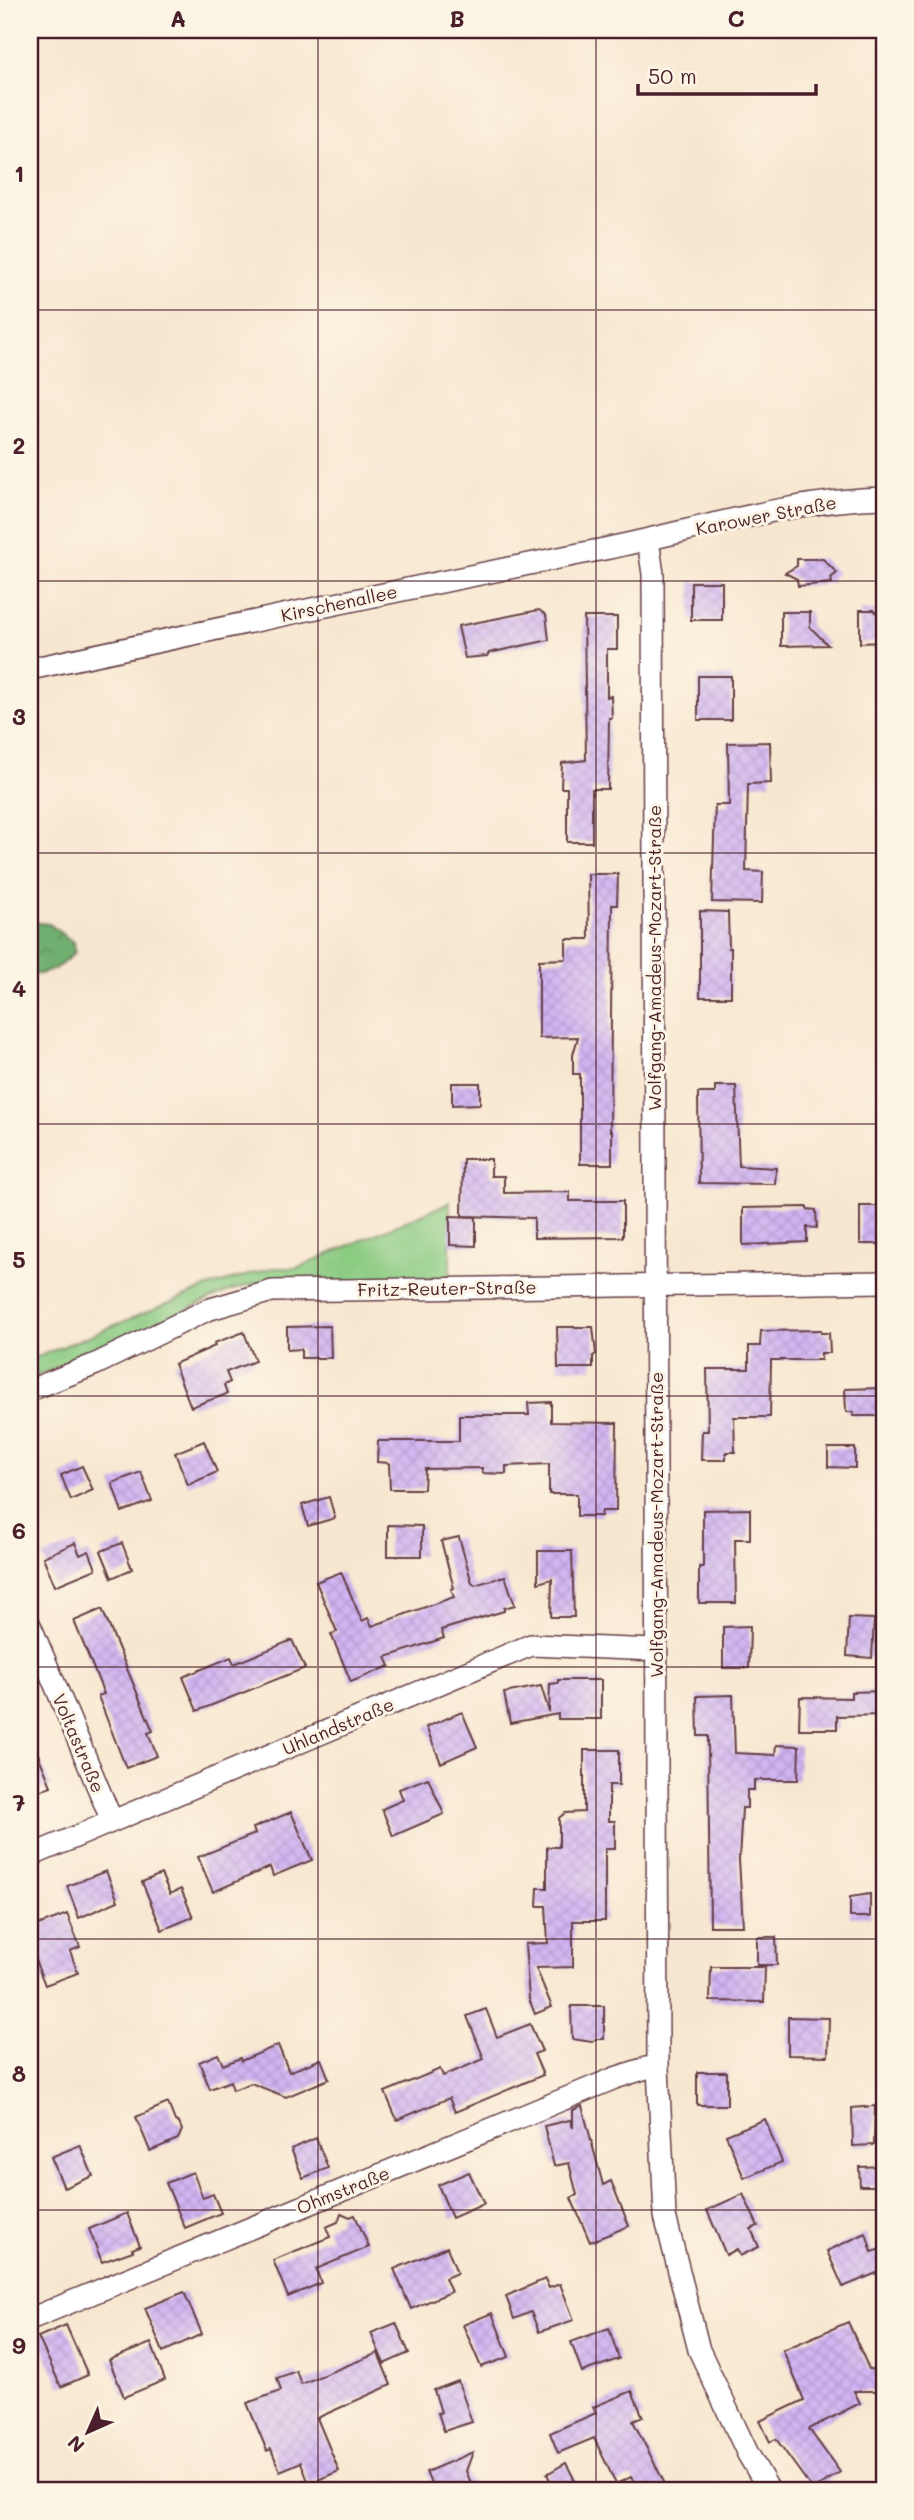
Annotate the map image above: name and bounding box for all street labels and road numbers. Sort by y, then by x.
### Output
street label: Karower Straße [694,490,838,540]
street label: Kirschenallee [278,579,400,627]
street label: Wolfgang-Amadeus-Mozart-Straße [642,805,666,1111]
street label: Fritz-Reuter-Straße [357,1274,537,1302]
street label: Wolfgang-Amadeus-Mozart-Straße [644,1372,668,1678]
street label: Voltastraße [47,1690,111,1796]
street label: Uhlandstraße [279,1692,397,1760]
street label: Ohmstraße [293,2160,393,2220]

